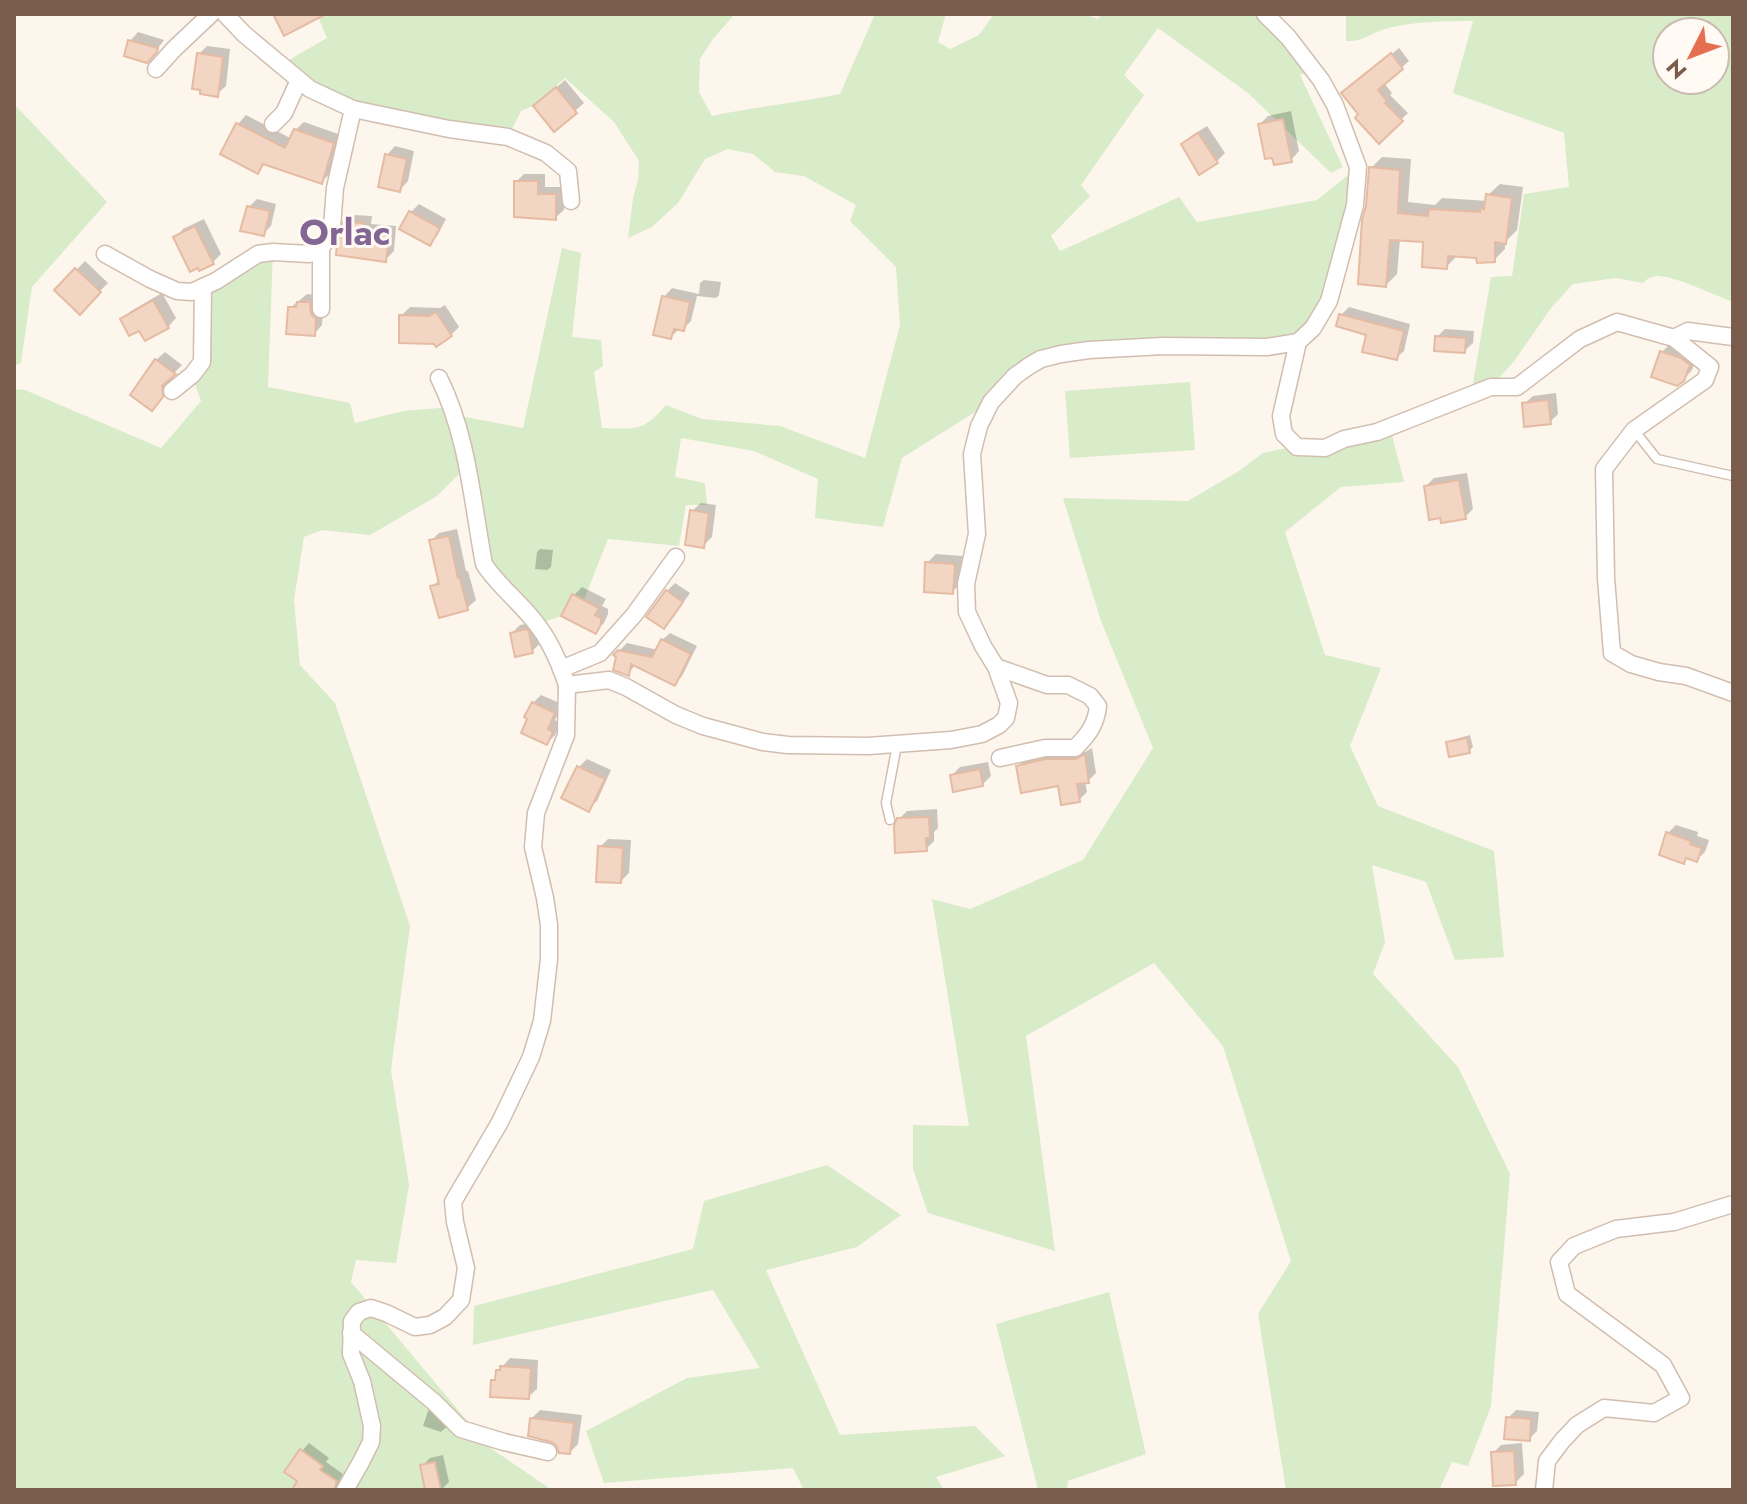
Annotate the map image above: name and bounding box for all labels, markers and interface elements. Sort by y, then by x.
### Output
north arrow [1651,16,1731,96]
text: N [1658,52,1694,87]
district label: Orlac [299,206,391,258]

